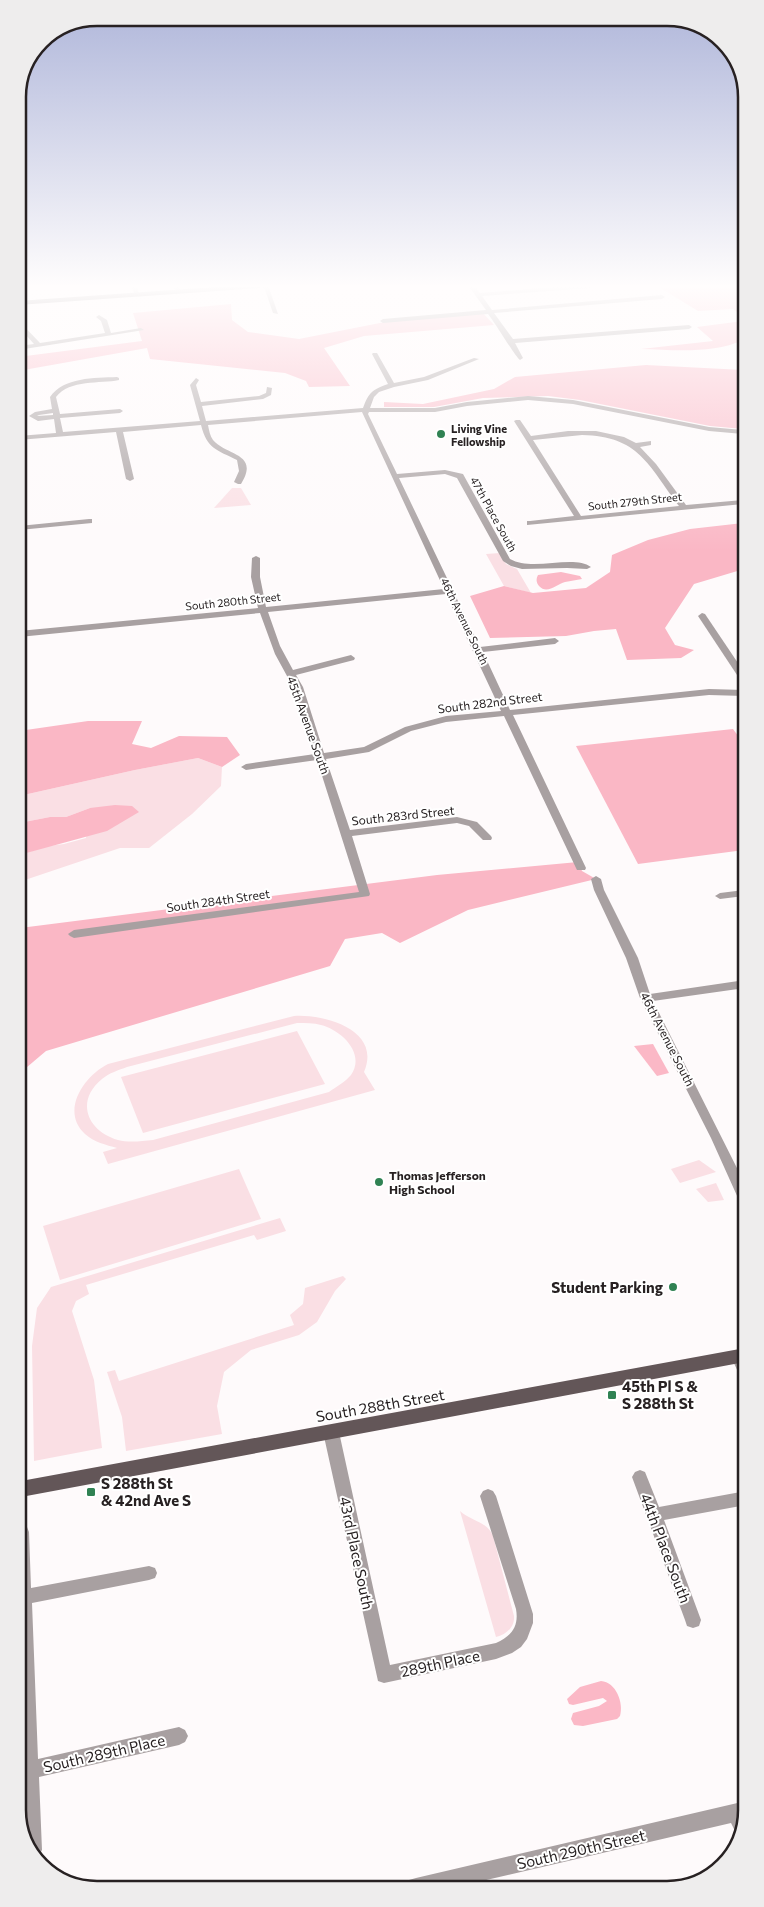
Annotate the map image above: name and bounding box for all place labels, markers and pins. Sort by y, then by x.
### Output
place label: Living Vine Fellowship [451,422,507,448]
marker: Living Vine Fellowship [435,428,447,440]
place label: Thomas Jefferson High School [389,1168,486,1196]
marker: Thomas Jefferson High School [373,1176,385,1188]
place label: Student Parking [551,1278,663,1296]
marker: Student Parking [667,1281,679,1293]
place label: 45th Pl S & S 288th St [622,1377,698,1412]
marker: 45th Pl S & S 288th St [606,1389,618,1401]
place label: S 288th St & 42nd Ave S [101,1474,191,1509]
marker: S 288th St & 42nd Ave S [85,1486,97,1498]

